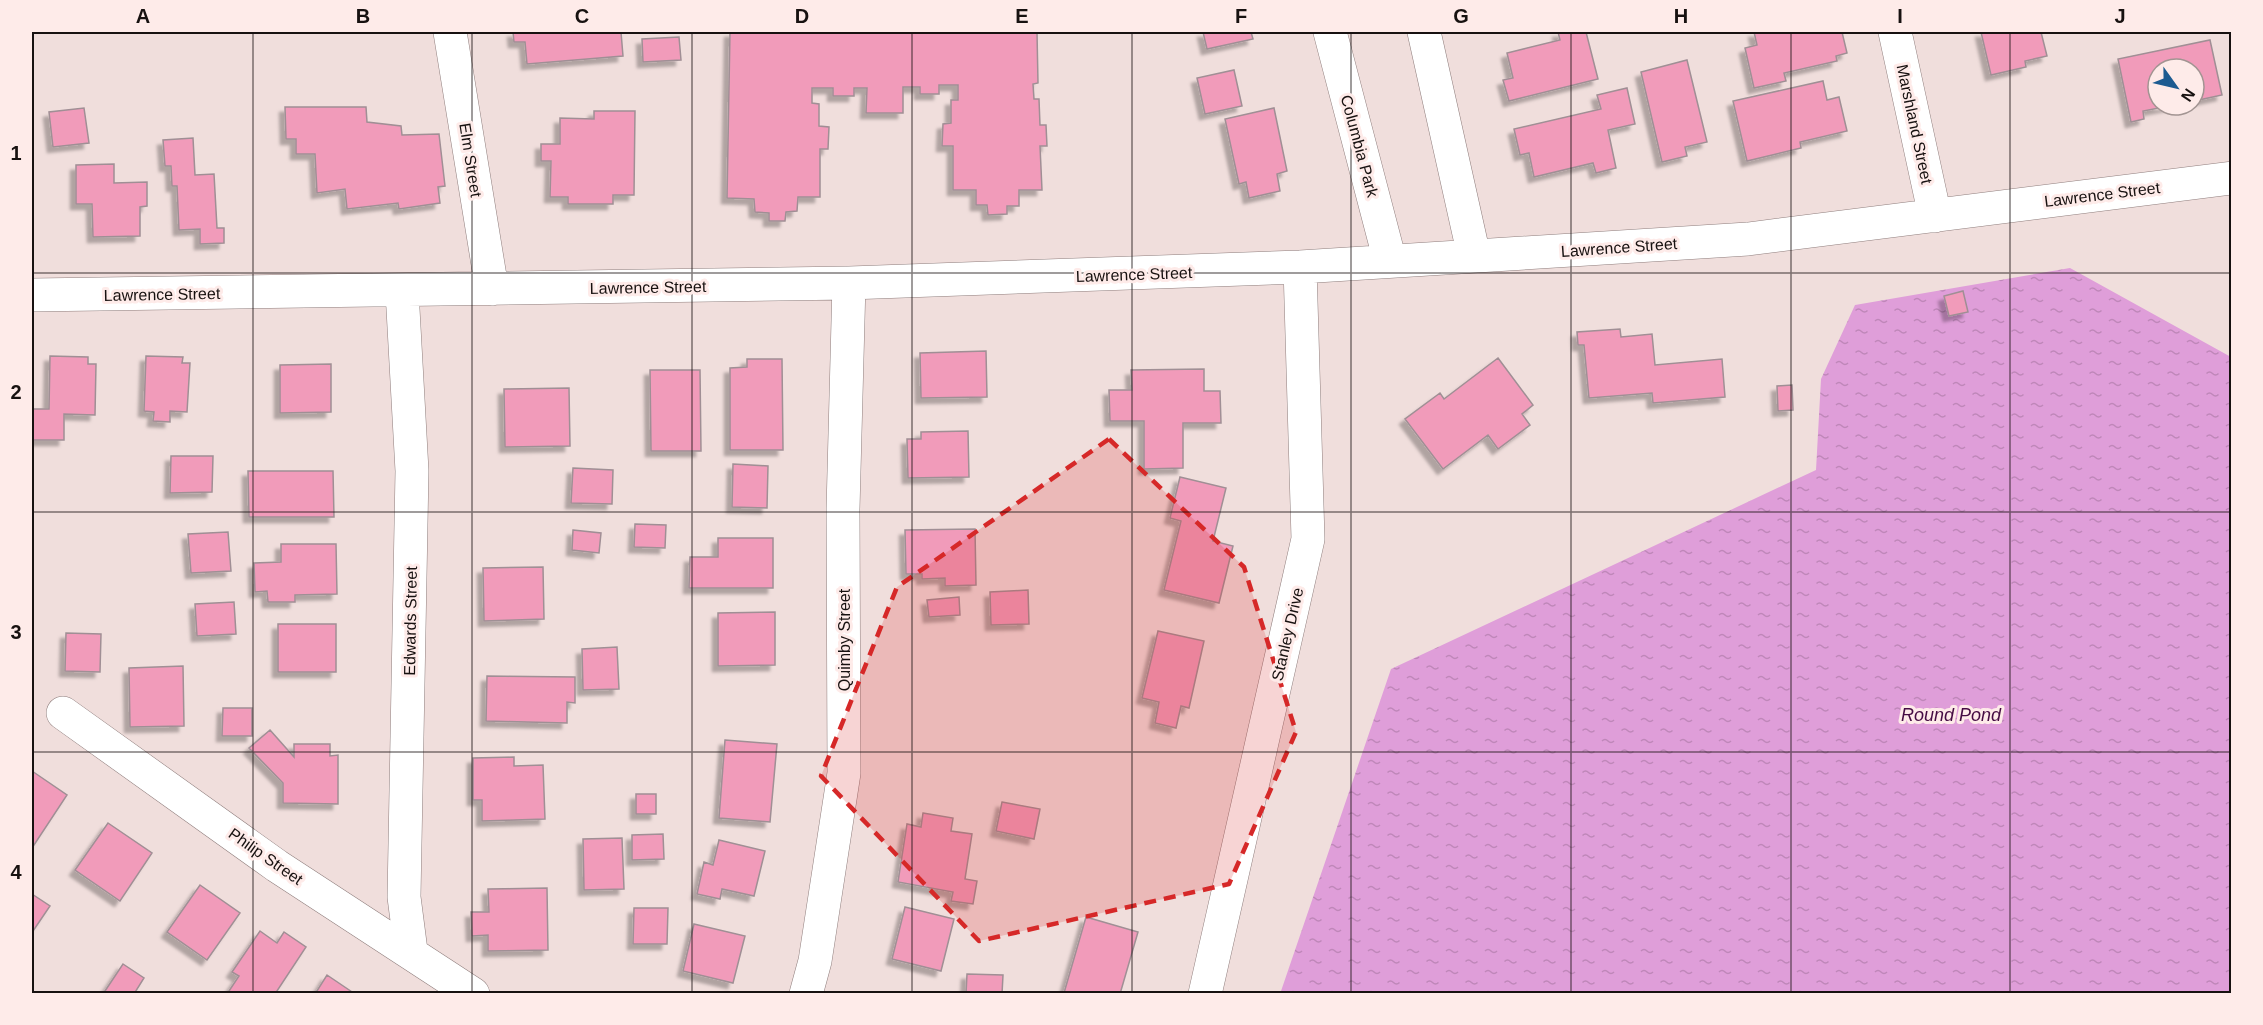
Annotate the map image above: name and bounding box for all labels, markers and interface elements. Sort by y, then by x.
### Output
text: A [136,5,150,27]
text: B [356,5,370,27]
text: C [575,5,589,27]
text: D [795,5,809,27]
text: E [1015,5,1029,27]
text: F [1235,5,1247,27]
text: G [1453,5,1469,27]
text: H [1674,5,1688,27]
text: I [1897,5,1903,27]
text: J [2114,5,2126,27]
north arrow [2146,57,2206,117]
street label: Marshland Street [1894,63,1936,186]
text: N [2178,86,2198,105]
street label: Columbia Park [1338,93,1382,200]
street label: Elm Street [456,122,485,199]
text: 1 [10,142,22,164]
street label: Lawrence Street [2043,179,2161,210]
street label: Lawrence Street [1560,235,1678,260]
street label: Lawrence Street [1075,264,1193,285]
street label: Lawrence Street [590,278,707,297]
street label: Lawrence Street [104,285,221,304]
text: 2 [10,381,22,403]
street label: Edwards Street [401,566,420,676]
street label: Stanley Drive [1269,586,1306,682]
street label: Quimby Street [836,588,853,691]
text: 3 [10,621,22,643]
water label: Round Pond [1901,705,2002,725]
street label: Philip Street [226,825,306,888]
text: 4 [10,861,22,883]

